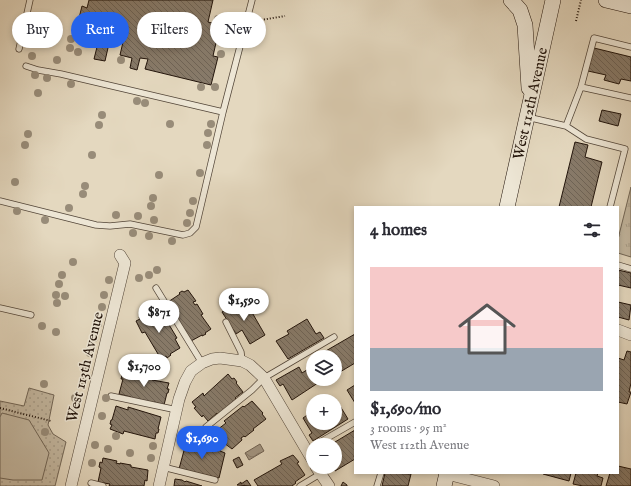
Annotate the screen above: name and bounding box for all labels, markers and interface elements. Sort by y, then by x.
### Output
chip: Buy [12,12,63,48]
chip: Rent [71,12,129,48]
chip: Filters [137,12,202,48]
chip: New [210,12,266,48]
street label: West 112th Avenue [508,45,552,162]
icon: filters [581,219,603,241]
text: 4 homes [370,220,427,241]
pin: $1,590 [211,288,277,322]
text: $1,590 [228,292,260,309]
icon: home [451,293,523,365]
pin: $871 [135,300,183,334]
text: $871 [147,304,171,321]
street label: West 113th Avenue [62,310,108,424]
map controls [306,350,342,474]
button: layers [306,350,342,386]
pin: $1,700 [111,354,177,388]
text: $1,700 [127,358,161,375]
button: + [306,394,342,430]
text: $1,690/mo [370,399,441,420]
text: 3 rooms · 95 m² [370,420,447,437]
pin: $1,690 [169,426,235,460]
text: $1,690 [185,430,219,447]
text: West 112th Avenue [370,437,469,454]
button: − [306,438,342,474]

